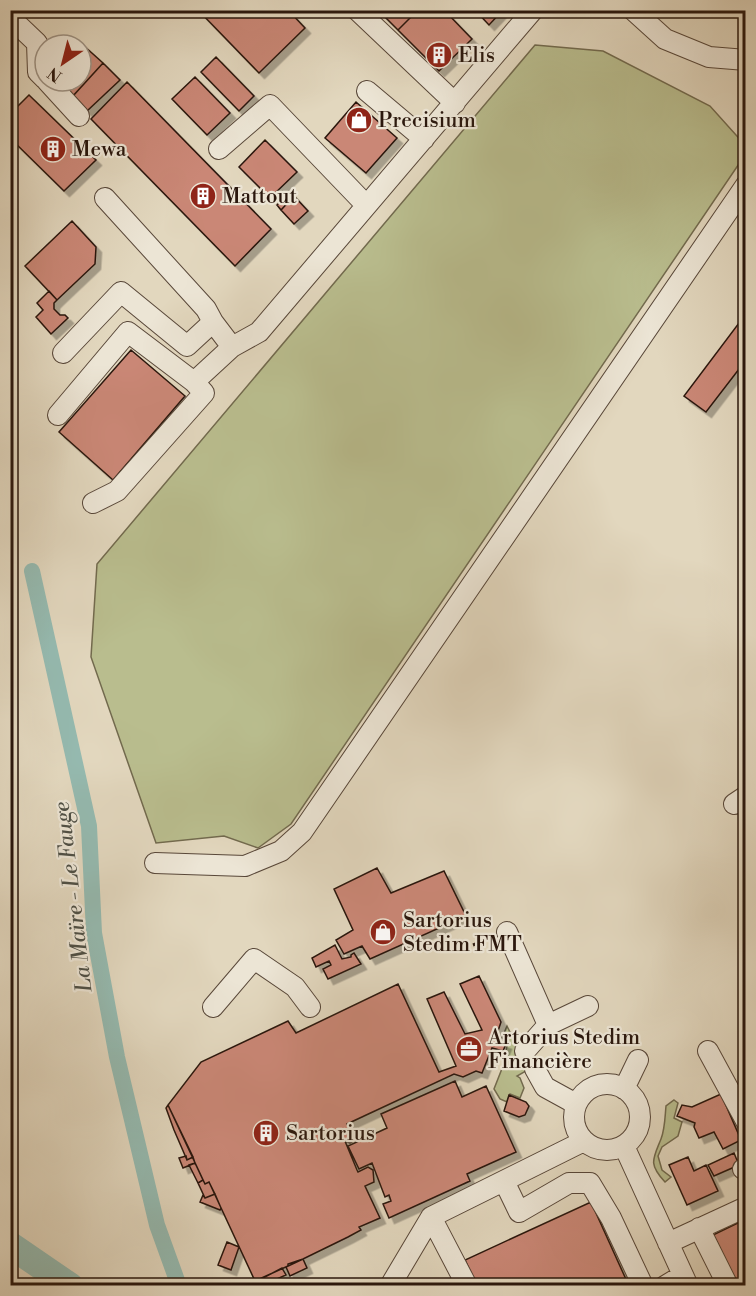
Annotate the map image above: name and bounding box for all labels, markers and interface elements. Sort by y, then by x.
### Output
north arrow [33,33,93,93]
building icon: Elis [424,40,454,70]
place label: Elis [458,43,495,69]
text: N [44,62,66,86]
shop icon: Precisium [344,105,374,135]
place label: Precisium [378,108,476,134]
building icon: Mewa [38,134,68,164]
place label: Mewa [72,137,127,163]
building icon: Mattout [188,181,218,211]
place label: Mattout [222,184,298,210]
water label: La Maïre - Le Fauge [48,800,99,994]
place label: Sartorius Stedim FMT [403,908,522,958]
shop icon: Sartorius Stedim FMT [368,917,398,947]
place label: Artorius Stedim Financière [487,1025,640,1075]
office icon: Artorius Stedim Financière [454,1034,484,1064]
building icon: Sartorius [251,1118,281,1148]
place label: Sartorius [286,1121,375,1147]

